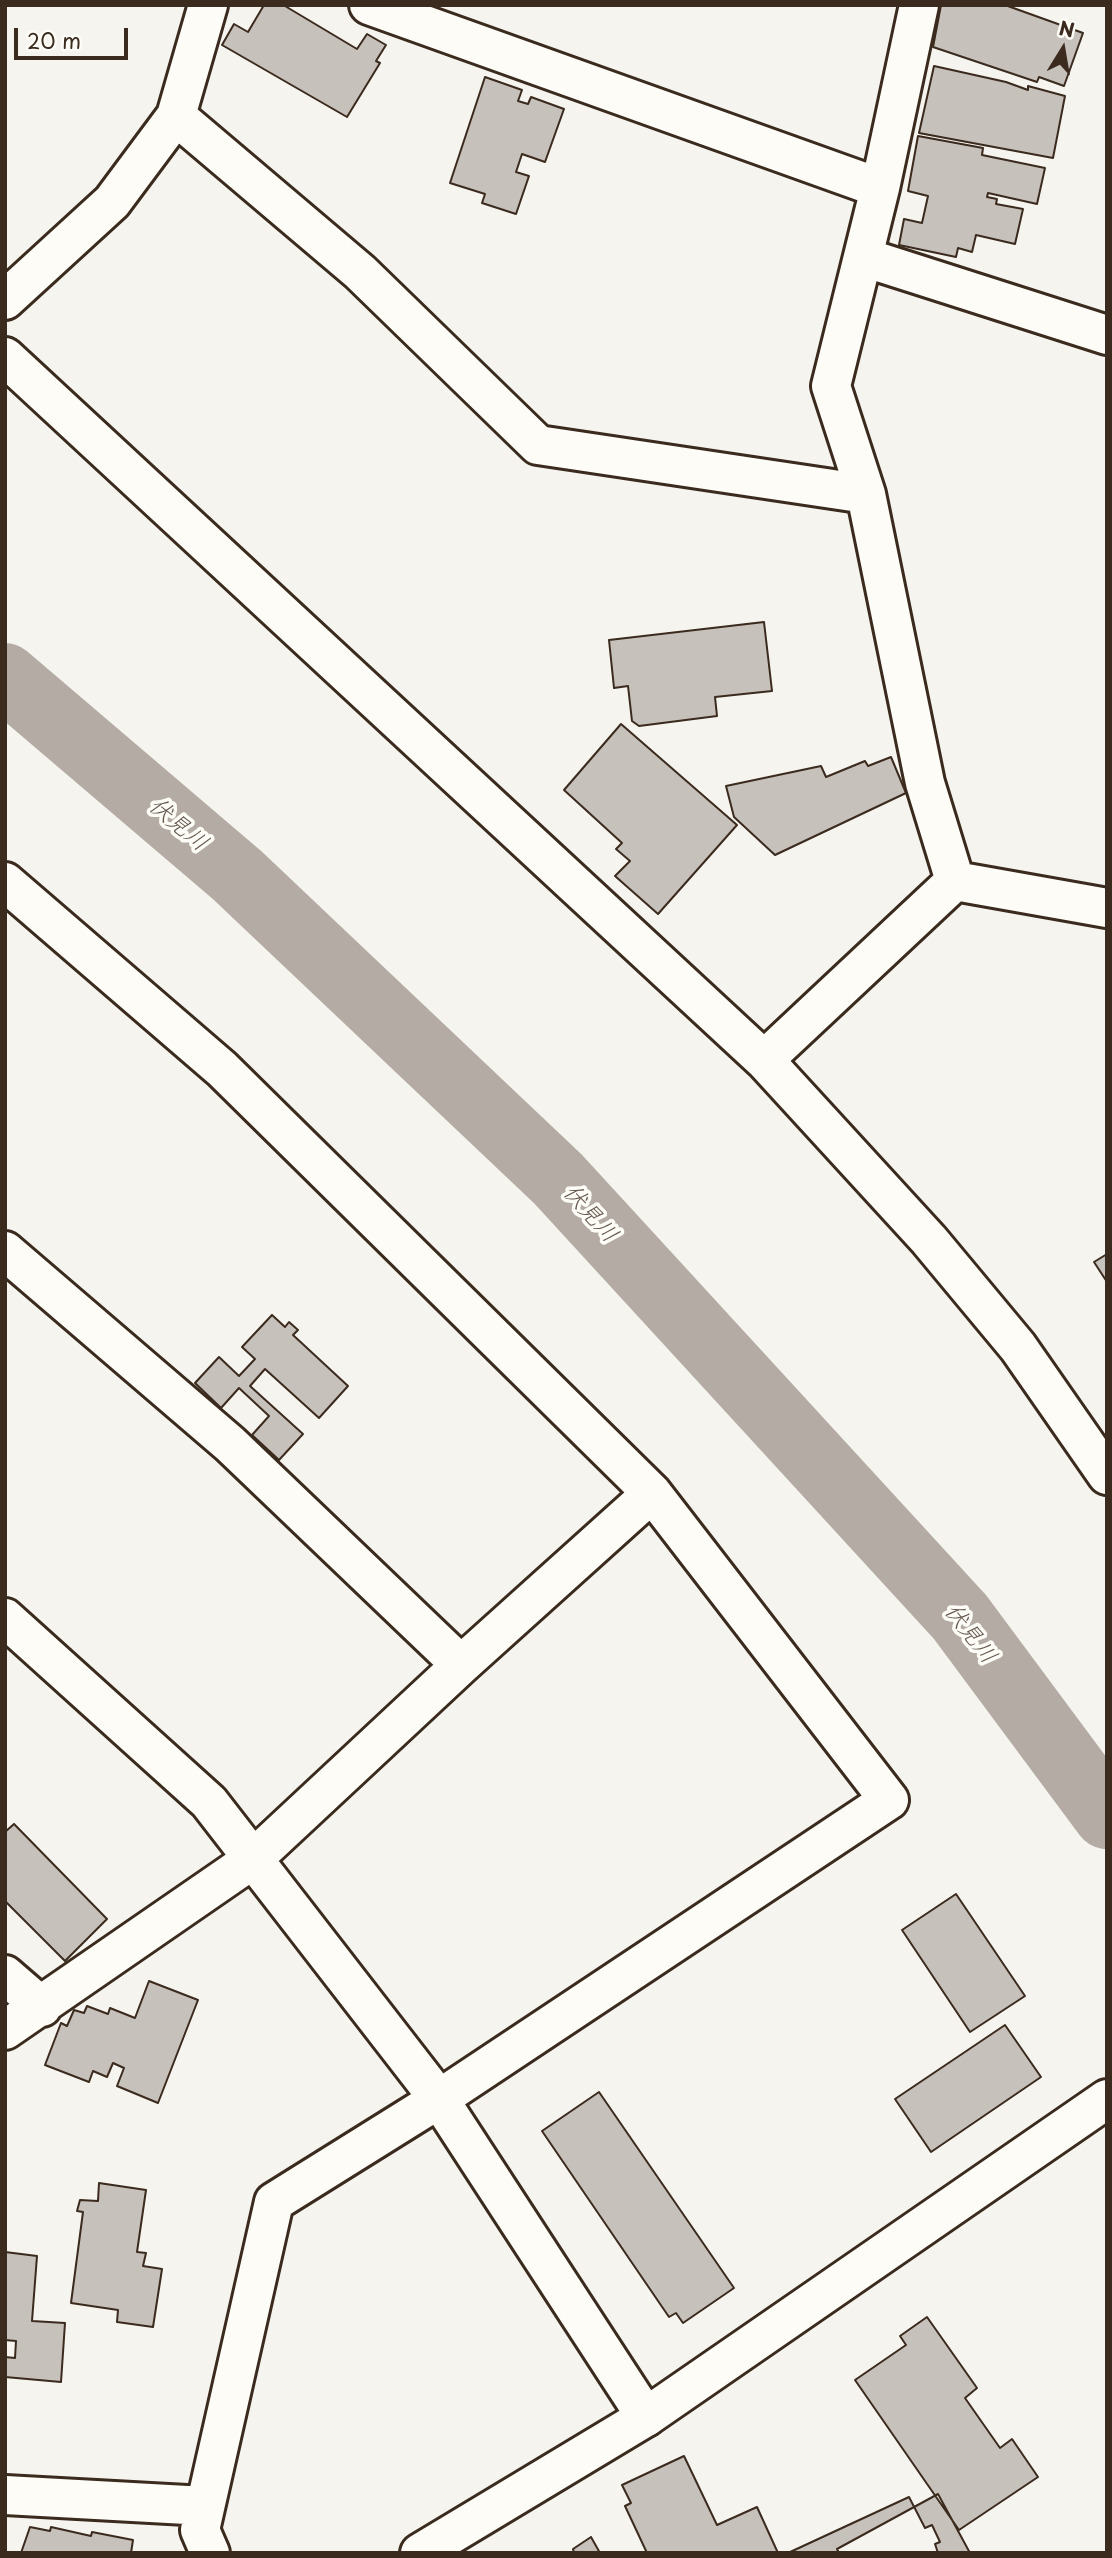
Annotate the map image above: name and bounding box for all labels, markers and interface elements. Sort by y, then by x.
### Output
text: N [1057,13,1077,44]
scale bar [18,14,131,58]
north arrow [1028,14,1098,84]
text: 20 m [27,24,81,56]
water label: 伏見川 [143,792,213,858]
water label: 伏見川 [557,1179,623,1249]
water label: 伏見川 [938,1598,1002,1670]

